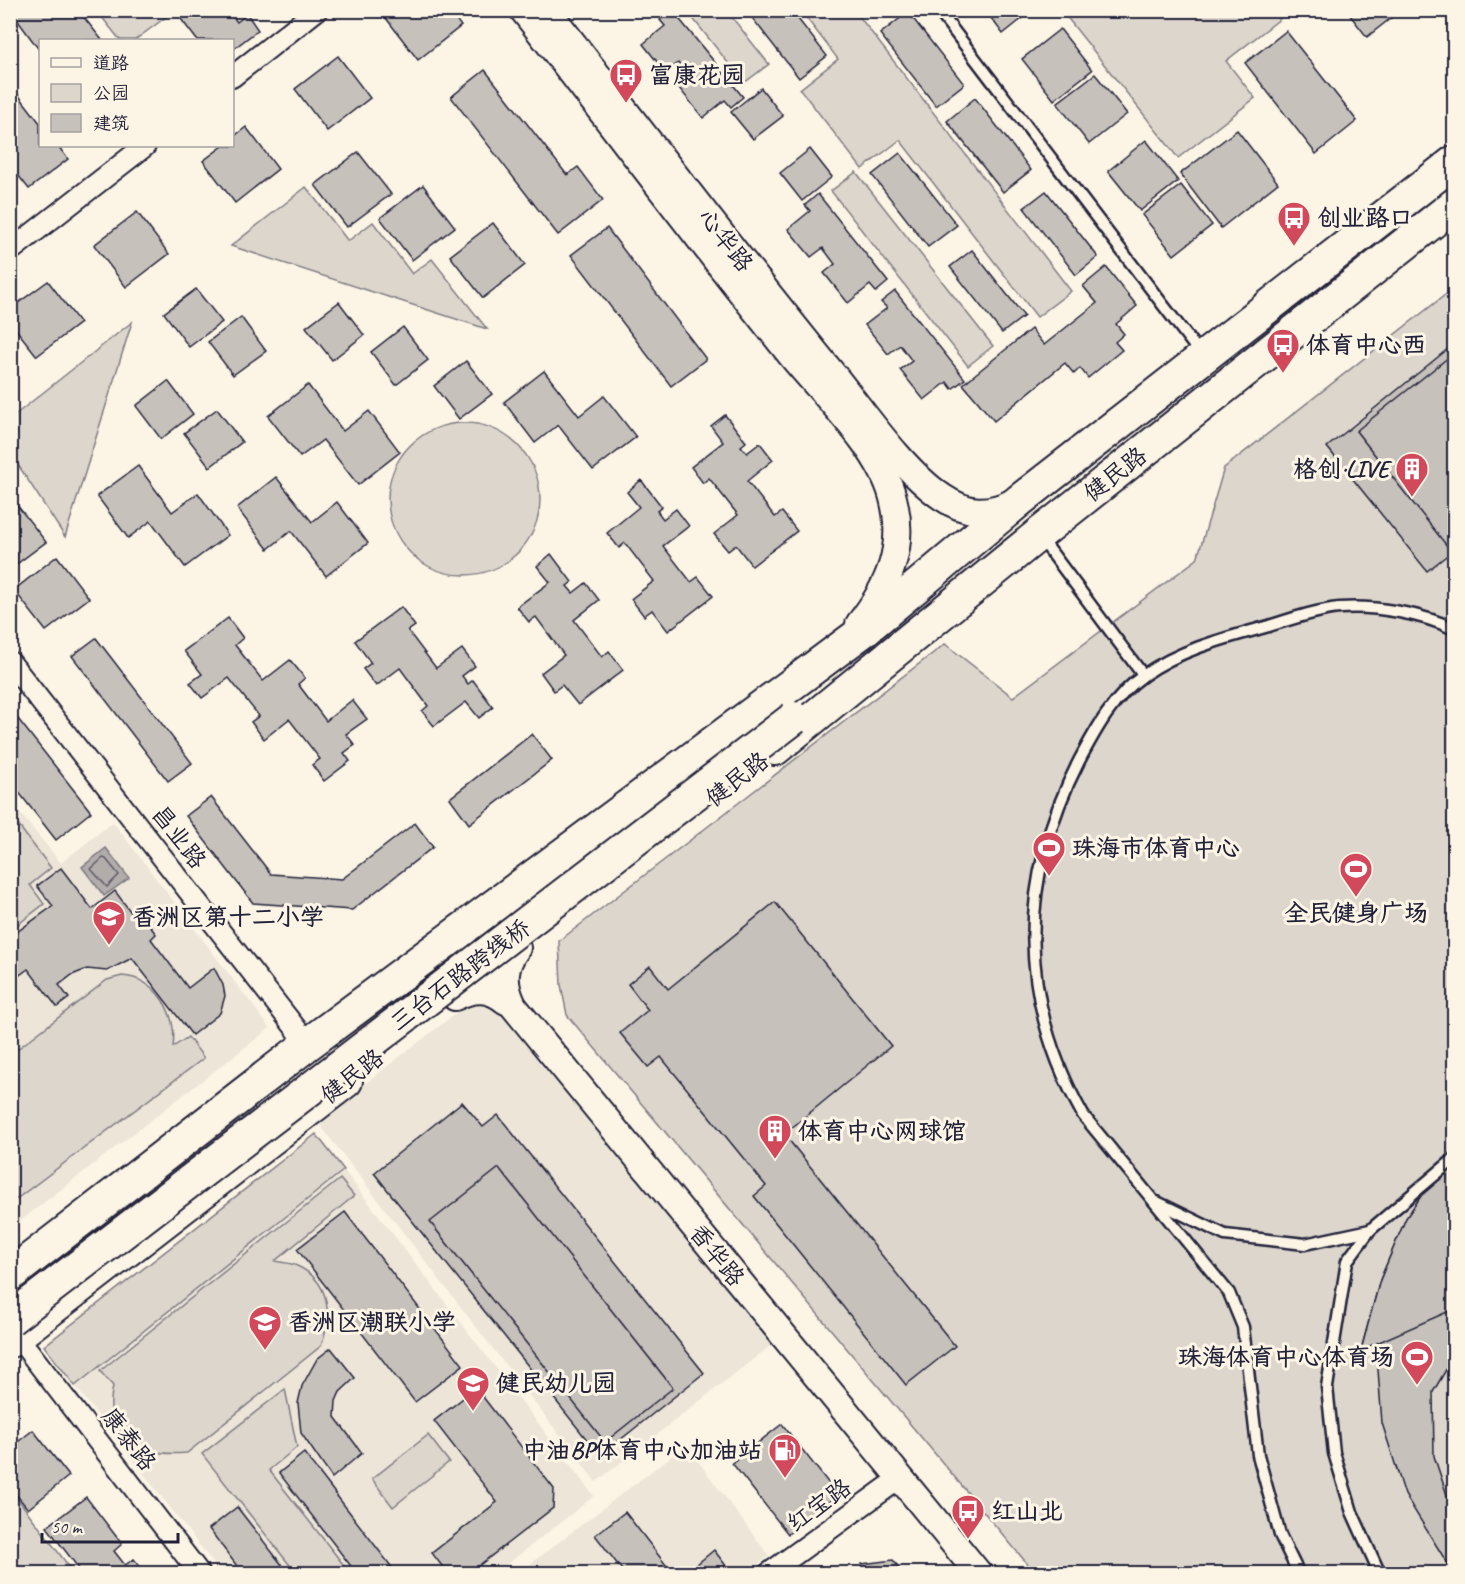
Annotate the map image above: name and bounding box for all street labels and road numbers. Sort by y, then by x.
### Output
street label: 心华路 [692,202,760,278]
street label: 健民路 [1077,440,1153,508]
street label: 健民路 [699,745,775,813]
street label: 昌业路 [145,799,213,875]
street label: 三台石路跨线桥 [384,912,536,1038]
street label: 健民路 [314,1042,390,1110]
street label: 香华路 [683,1218,751,1292]
street label: 康泰路 [95,1401,163,1477]
street label: 红宝路 [781,1472,857,1538]

